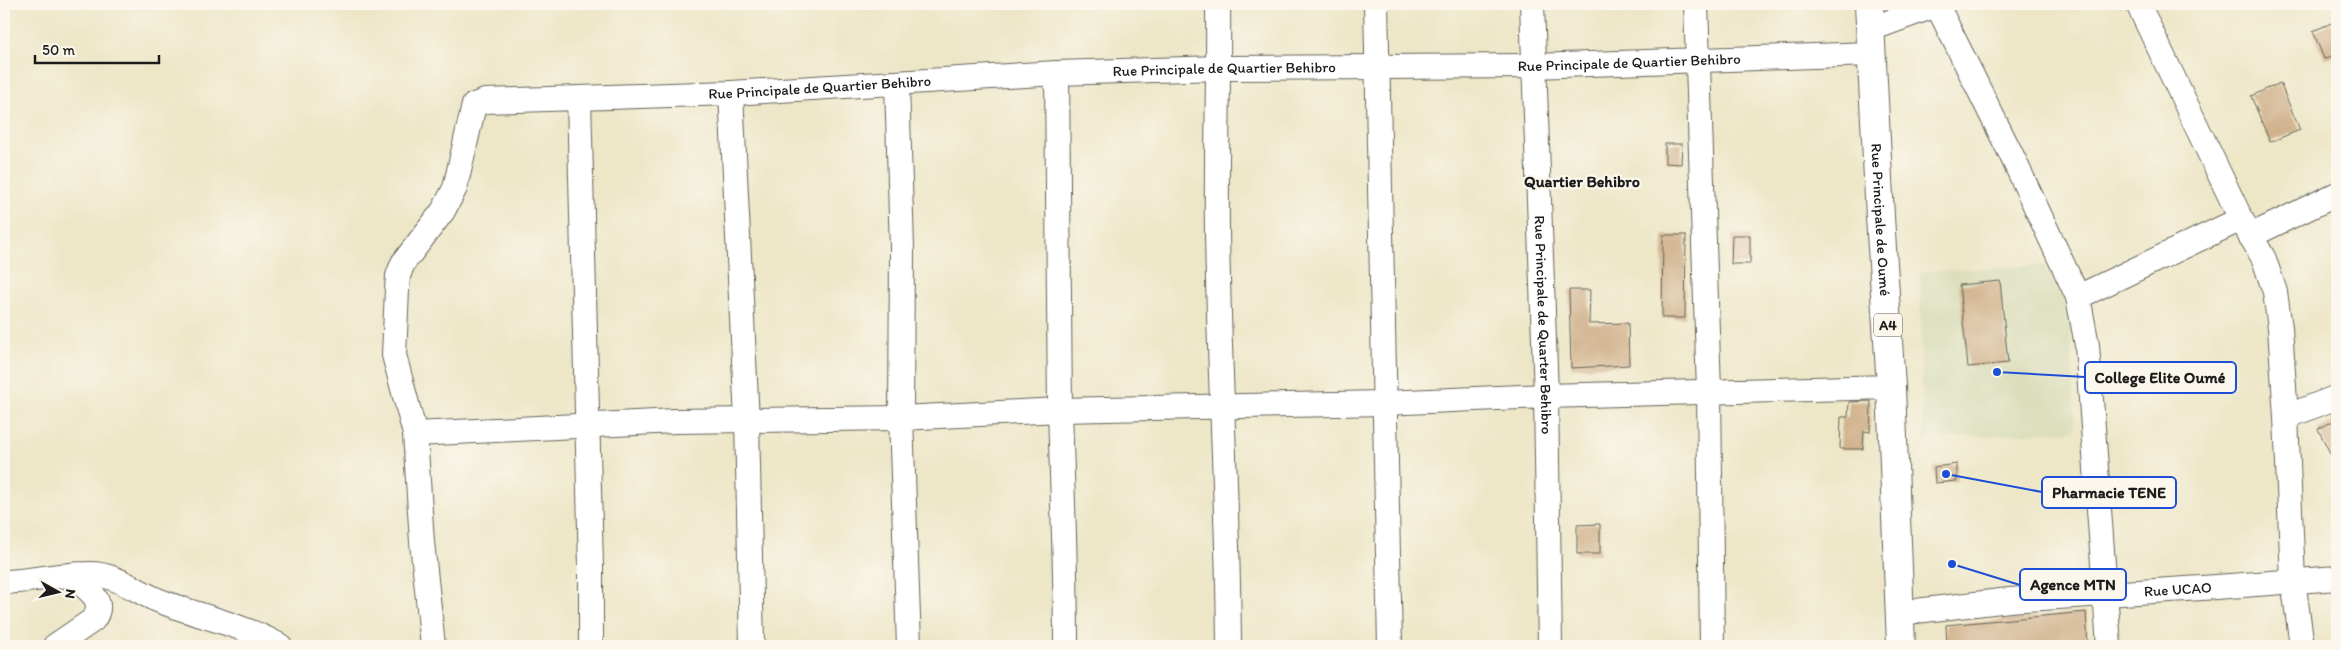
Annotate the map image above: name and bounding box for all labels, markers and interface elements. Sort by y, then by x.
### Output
scale bar [35,32,159,64]
text: 50 m [42,41,75,59]
street label: Rue Principale de Quartier Behibro [1518,50,1741,75]
street label: Rue Principale de Quartier Behibro [1112,58,1336,80]
street label: Rue Principale de Quartier Behibro [708,72,932,103]
street label: Rue Principale de Oumé [1867,143,1894,297]
district label: Quartier Behibro [1524,172,1640,191]
street label: Rue Principale de Quarter Behibro [1531,215,1556,435]
road number: A4 [1874,314,1902,336]
callout: College Elite Oumé [2085,362,2236,393]
text: College Elite Oumé [2095,368,2226,388]
callout: Pharmacie TENE [2042,477,2176,508]
text: Pharmacie TENE [2052,483,2166,502]
north arrow [32,568,82,618]
callout: Agence MTN [2020,569,2126,600]
text: Agence MTN [2029,575,2116,595]
street label: Rue UCAO [2143,578,2213,601]
text: N [61,588,79,600]

